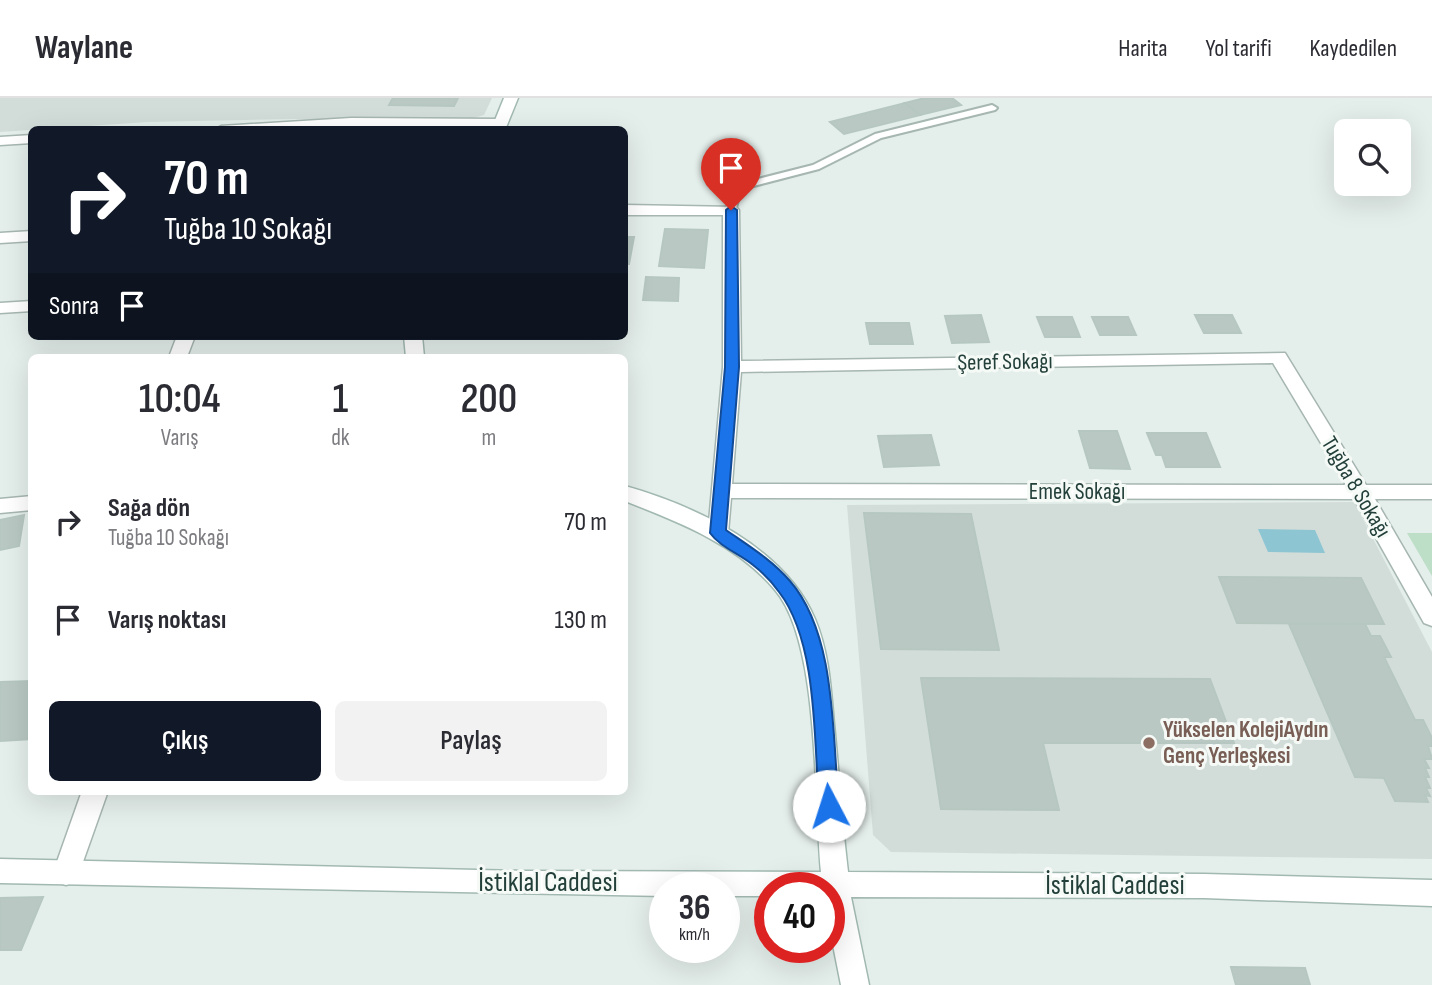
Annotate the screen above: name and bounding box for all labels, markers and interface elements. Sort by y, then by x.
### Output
text: Waylane [35,28,133,68]
text: Harita [1118,34,1168,63]
text: Yol tarifi [1206,34,1272,63]
text: Kaydedilen [1310,34,1397,63]
map controls [1334,119,1411,196]
button: search [1334,119,1411,196]
pin [701,138,761,210]
icon: arrive [712,149,750,187]
text: 70 m [164,150,249,209]
icon: right [49,154,140,245]
text: Tuğba 10 Sokağı [164,210,332,249]
icon: arrive [113,287,151,325]
text: Sonra [49,291,99,322]
street label: Şeref Sokağı [957,347,1053,377]
text: 10:04 [139,374,220,425]
text: 1 [333,374,348,425]
text: 200 [460,374,517,425]
text: Varış [161,424,198,452]
text: dk [331,424,350,452]
text: m [481,424,496,452]
street label: Tuğba 8 Sokağı [1315,431,1397,543]
street label: Emek Sokağı [1029,478,1125,506]
text: Sağa dön [108,493,190,524]
icon: right [49,503,87,541]
text: 70 m [564,507,607,538]
text: Tuğba 10 Sokağı [108,524,229,552]
icon: arrive [49,601,87,639]
text: Varış noktası [108,605,226,636]
text: 130 m [555,605,607,636]
button: Çıkış [49,701,321,781]
button: Paylaş [335,701,607,781]
place label: Yükselen KolejiAydın Genç Yerleşkesi [1163,716,1329,770]
marker: Yükselen KolejiAydın Genç Yerleşkesi [1141,735,1157,751]
position arrow [792,769,866,843]
street label: İstiklal Caddesi [478,866,618,899]
street label: İstiklal Caddesi [1045,869,1185,902]
speed limit sign: 40 [754,872,845,963]
text: 36 [678,887,711,930]
text: km/h [679,924,710,945]

